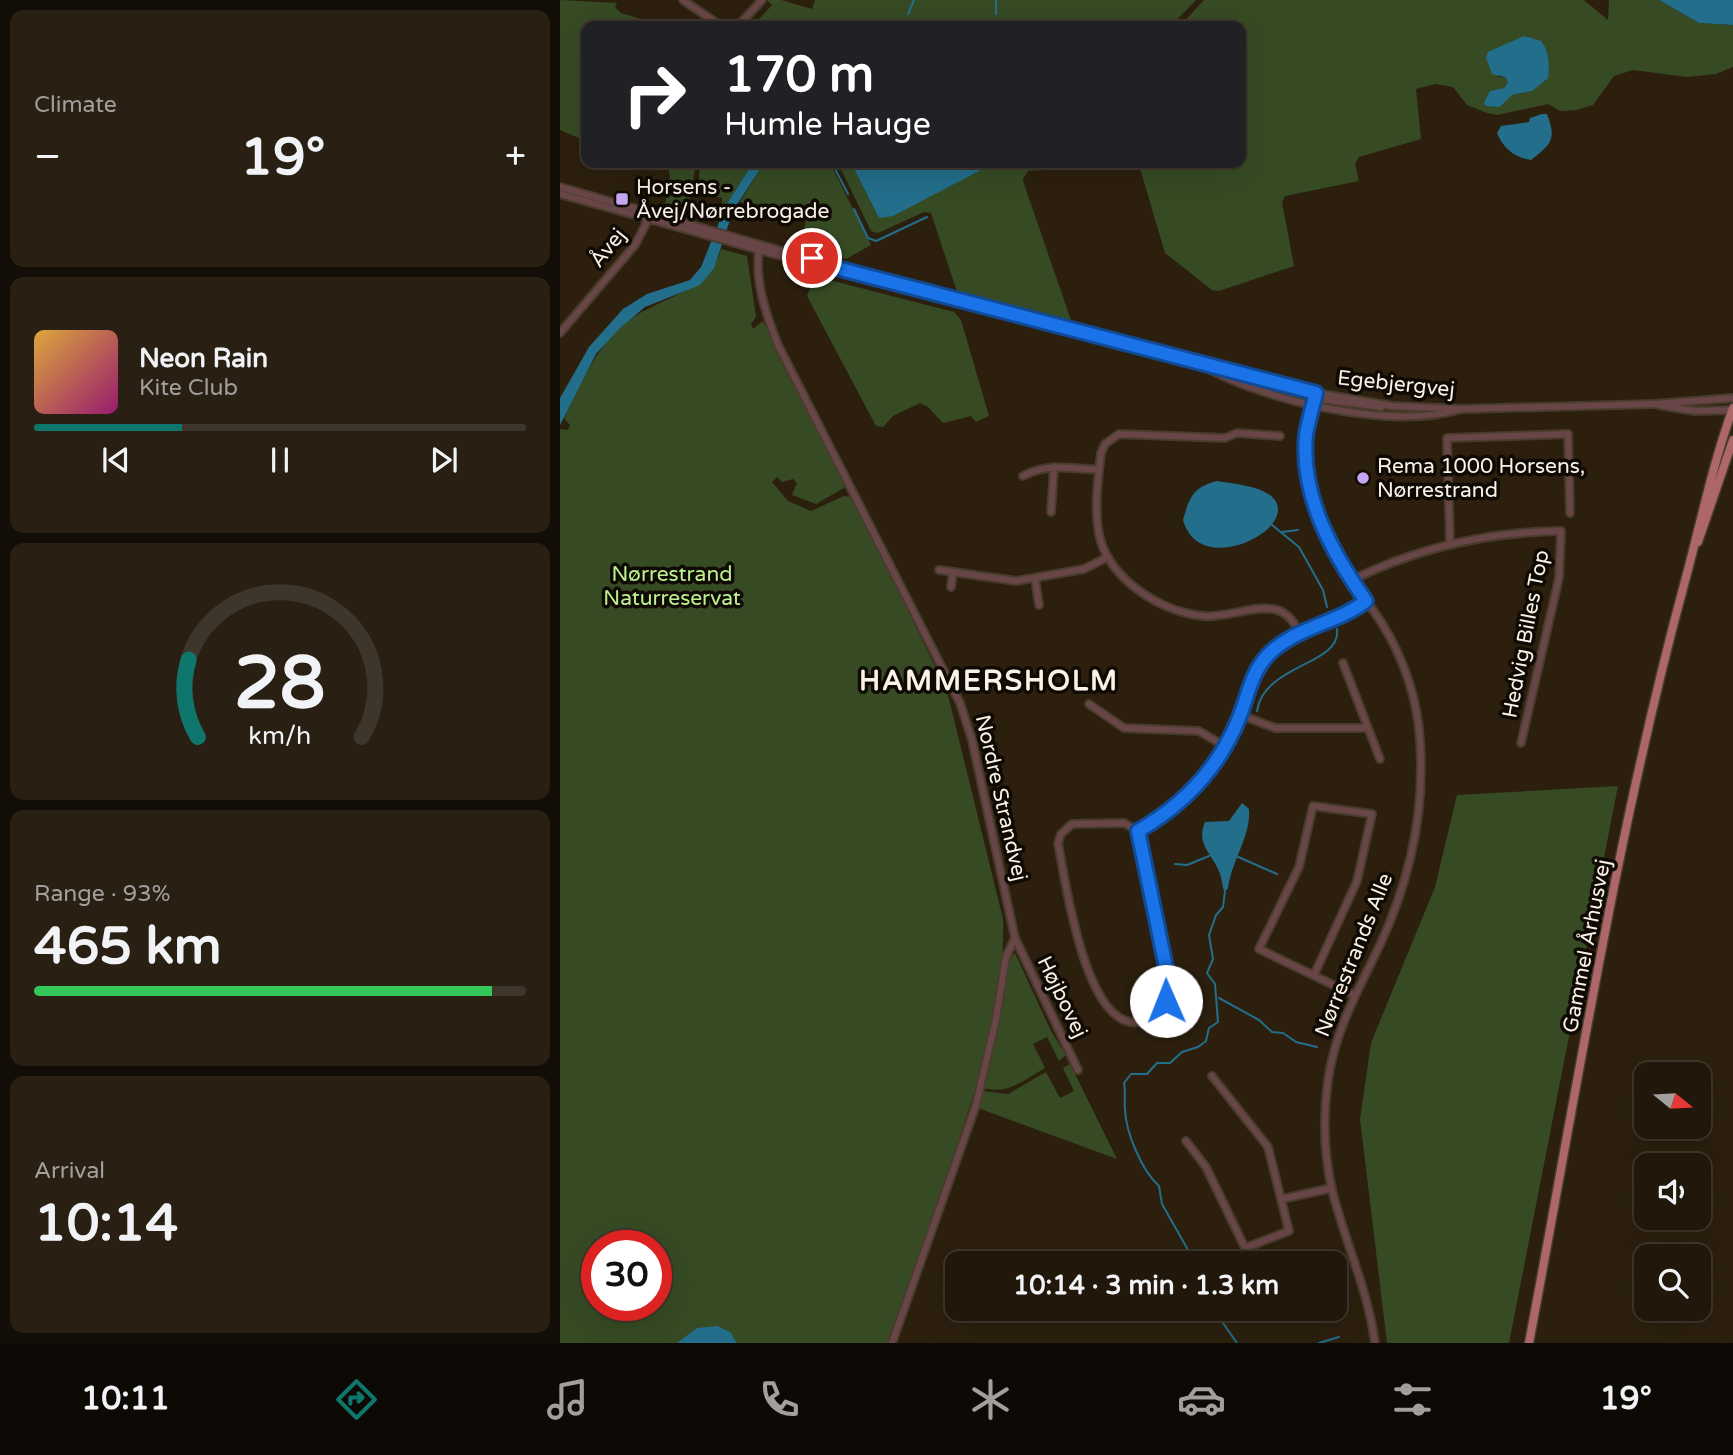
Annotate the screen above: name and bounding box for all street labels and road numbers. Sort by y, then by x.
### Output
street label: Åvej [585,223,631,273]
street label: Egebjergvej [1336,365,1456,403]
street label: Hedvig Billes Top [1497,548,1555,720]
street label: Nordre Strandvej [970,712,1032,884]
street label: Gammel Århusvej [1558,857,1616,1035]
street label: Nørrestrands Alle [1310,869,1398,1040]
street label: Højbovej [1032,952,1092,1042]

